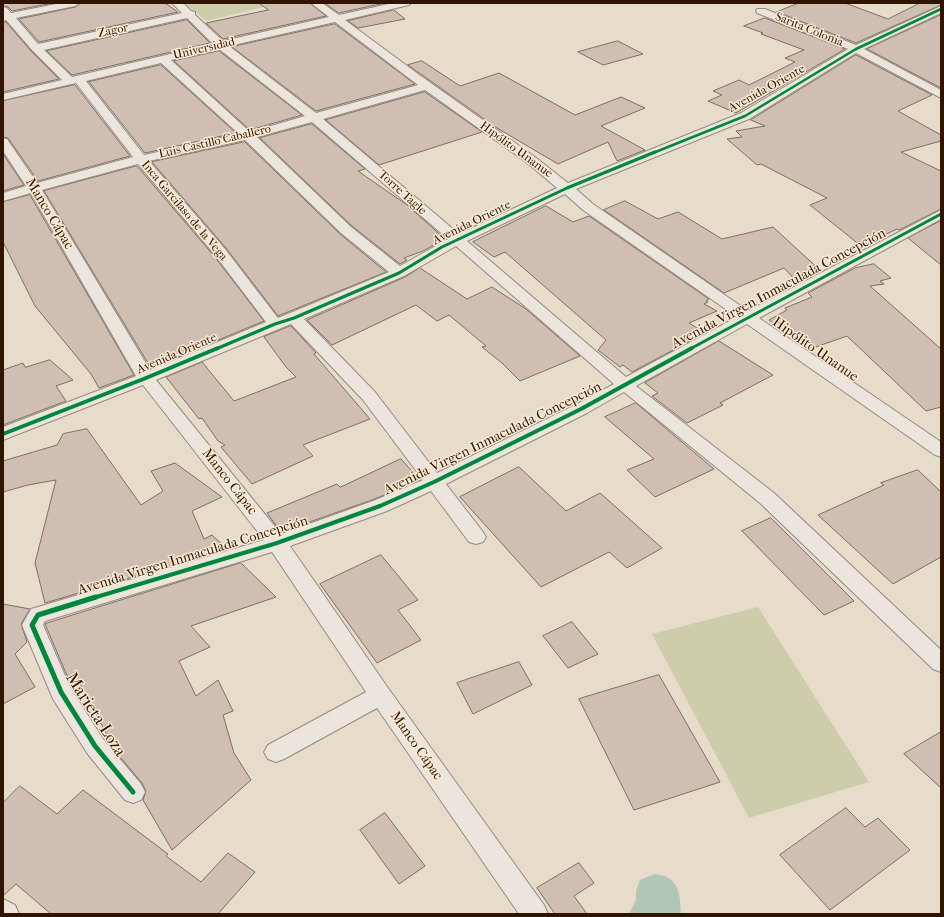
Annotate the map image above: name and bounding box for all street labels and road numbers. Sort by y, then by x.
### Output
street label: Sarita Colonia [773,10,845,50]
street label: Zagor [96,21,130,41]
street label: Universidad [172,35,236,63]
street label: Avenida Oriente [726,62,808,116]
street label: Hipólito Unanue [477,119,555,181]
street label: Luis Castillo Caballero [157,122,273,162]
street label: Inca Garcilaso de la Vega [138,158,230,264]
street label: Torre Tagle [375,168,429,218]
street label: Manco Cápac [21,175,77,253]
street label: Avenida Oriente [430,198,514,248]
street label: Avenida Virgen Inmaculada Concepción [669,225,889,353]
street label: Hipólito Unanue [769,314,861,386]
street label: Avenida Oriente [135,331,219,377]
street label: Avenida Virgen Inmaculada Concepción [381,379,605,499]
street label: Manco Cápac [198,445,260,519]
street label: Avenida Virgen Inmaculada Concepción [76,513,310,599]
street label: Marieta Loza [60,669,130,761]
street label: Manco Cápac [386,709,446,783]

